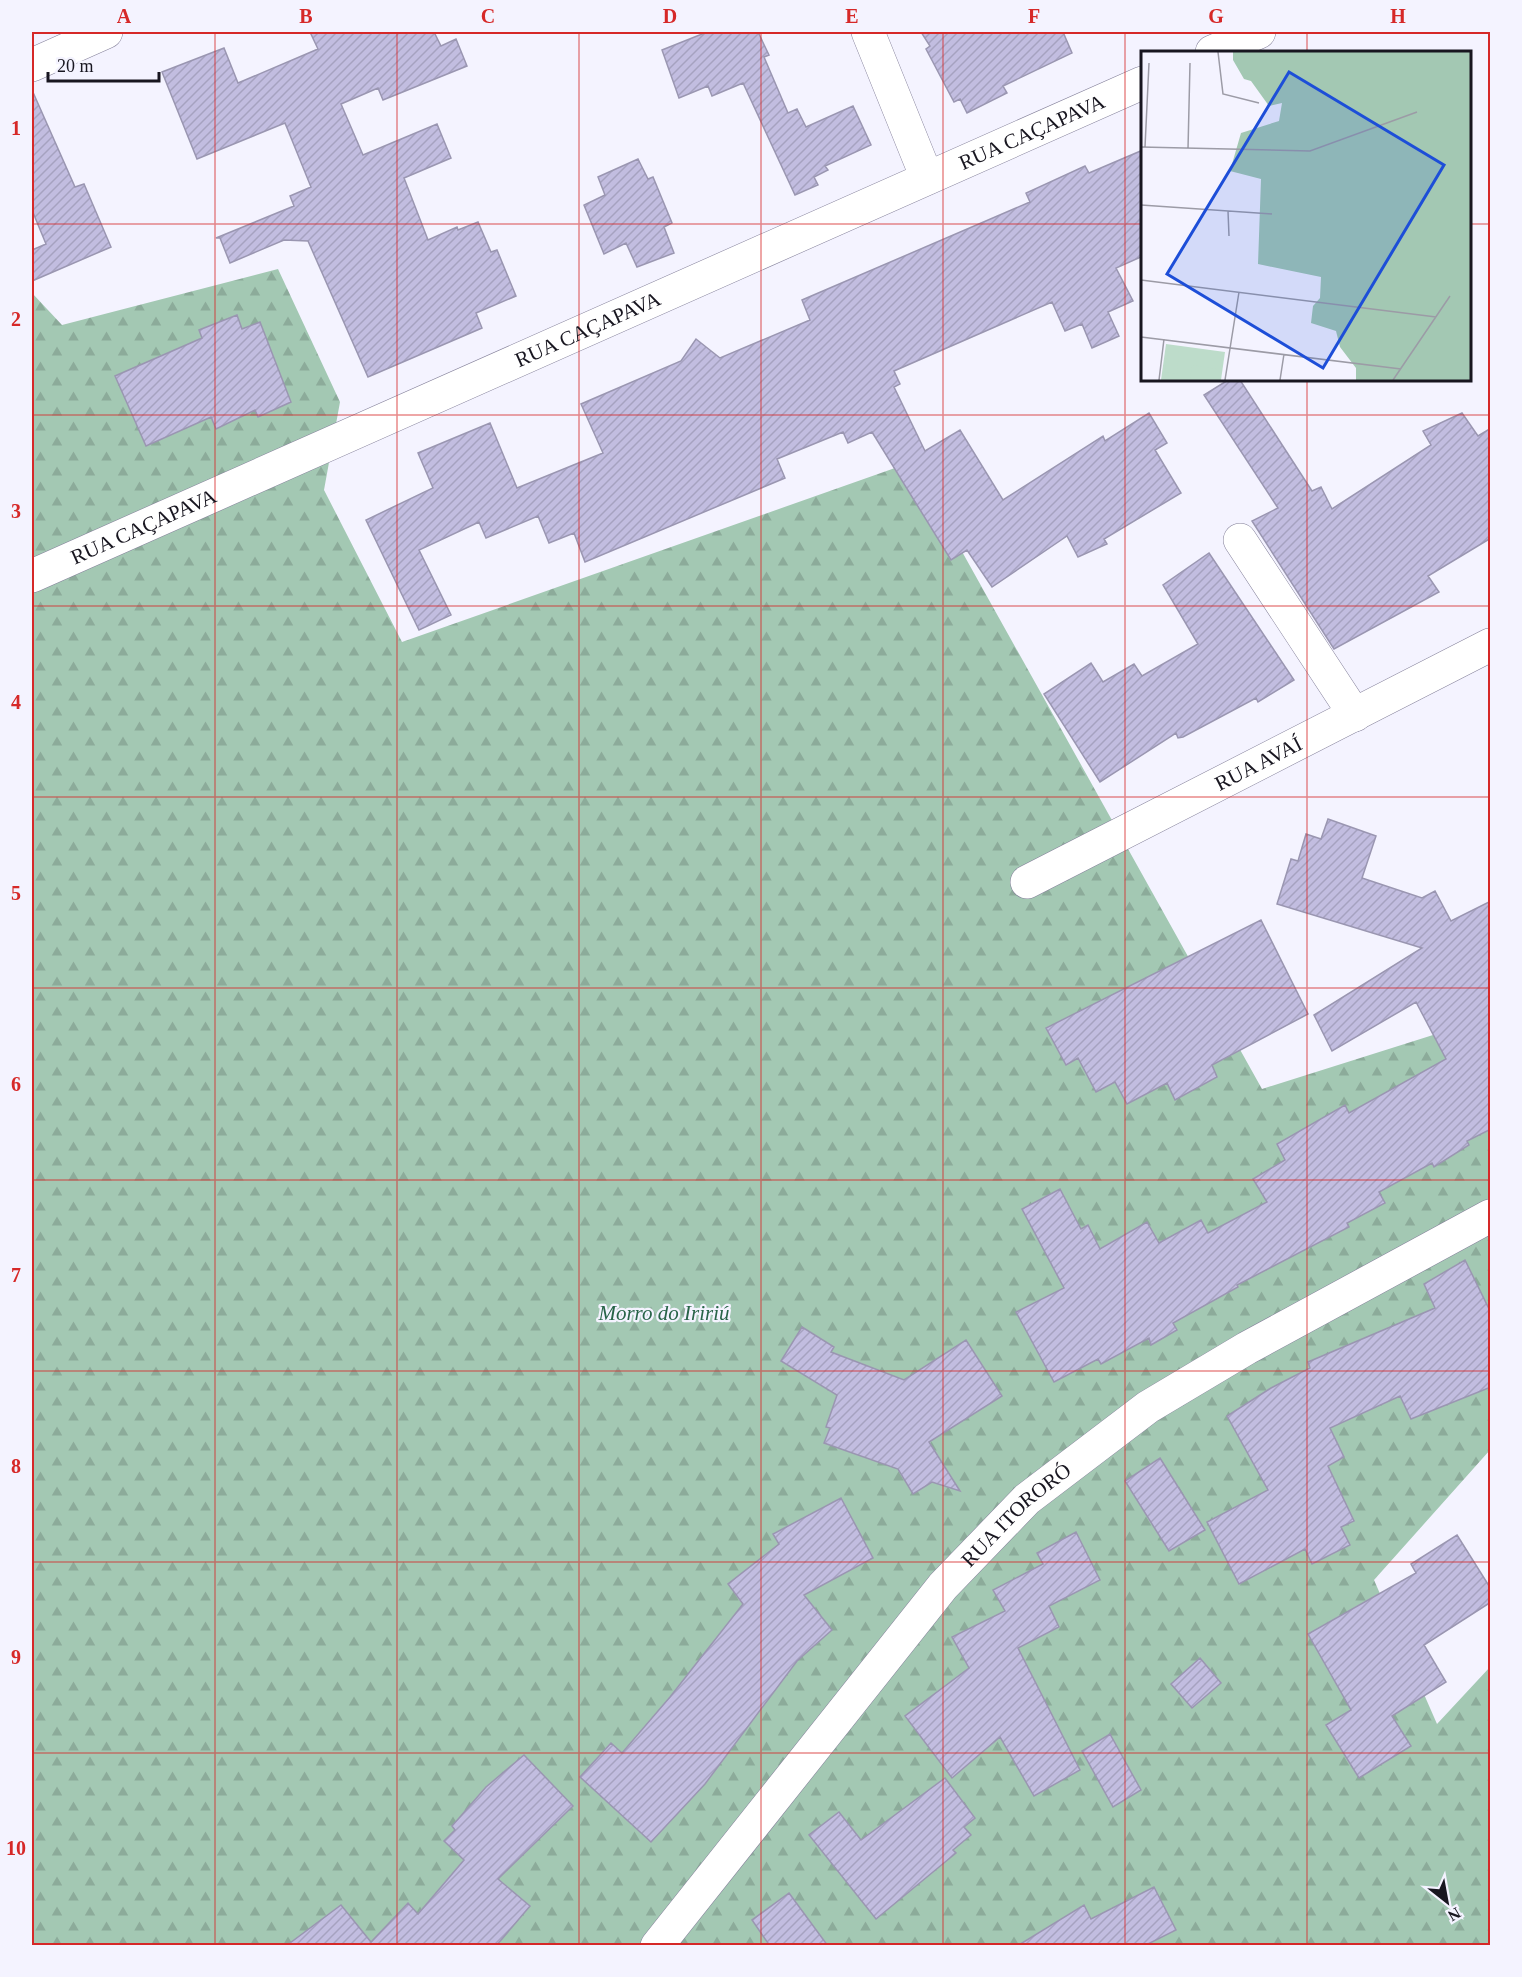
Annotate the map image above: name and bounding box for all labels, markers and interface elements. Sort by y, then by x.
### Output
text: A [117,5,132,27]
text: B [299,5,313,27]
text: C [481,5,495,27]
text: D [663,5,677,27]
text: E [845,5,859,27]
text: F [1028,5,1040,27]
text: G [1208,5,1224,27]
text: H [1390,5,1406,27]
scale bar [48,45,159,83]
inset map [1141,51,1471,381]
text: 20 m [57,56,94,76]
street label: RUA CAÇAPAVA [955,89,1109,175]
text: 1 [11,117,21,139]
street label: RUA CAÇAPAVA [511,286,665,372]
text: 2 [11,308,21,330]
street label: RUA CAÇAPAVA [67,483,221,569]
text: 3 [11,500,21,522]
text: 4 [11,691,21,713]
street label: RUA AVAÍ [1211,731,1306,796]
text: 5 [11,882,21,904]
text: 6 [11,1073,21,1095]
text: 7 [11,1264,21,1286]
park label: Morro do Iririú [597,1301,730,1325]
text: 8 [11,1455,21,1477]
street label: RUA ITORORÓ [956,1458,1076,1572]
text: 9 [11,1646,21,1668]
text: 10 [6,1837,26,1859]
north arrow [1417,1872,1477,1932]
text: N [1445,1904,1464,1925]

